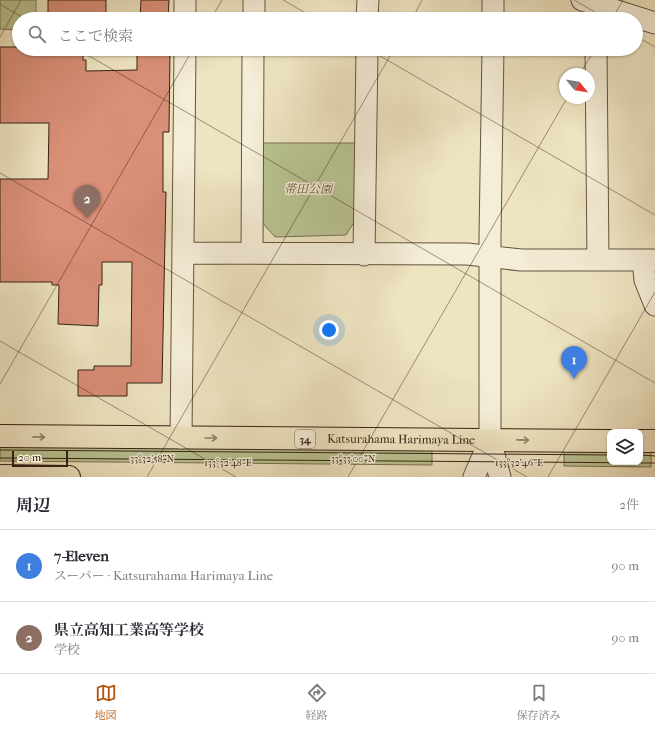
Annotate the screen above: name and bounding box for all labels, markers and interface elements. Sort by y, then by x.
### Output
search box [12,12,643,56]
icon: search [26,23,48,45]
text: ここで検索 [58,27,133,45]
north arrow [559,68,595,104]
park label: 帯田公園 [284,182,334,196]
pin: 2 [74,185,100,218]
your location [319,320,339,340]
pin: 1 [561,346,587,379]
map controls [607,429,643,465]
button: layers [607,429,643,465]
road number: 34 [295,430,315,448]
street label: Katsurahama Harimaya Line [327,432,475,447]
one-way arrow [32,433,45,441]
one-way arrow [204,434,217,442]
one-way arrow [516,436,529,444]
scale bar [12,449,68,468]
text: 20 m [18,451,41,464]
text: 33°32'58"N [130,453,174,465]
text: 33°33'00"N [331,453,376,465]
text: 133°32'48"E [204,457,252,469]
text: 133°32'46"E [495,457,543,469]
text: 周辺 [16,495,50,515]
text: 2件 [619,497,639,512]
text: 7-Eleven [54,547,109,565]
text: 1 [27,558,31,573]
text: 90 m [611,558,639,573]
text: スーパー · Katsurahama Harimaya Line [54,568,273,583]
text: 県立高知工業高等学校 [54,621,204,639]
text: 2 [26,630,32,645]
text: 90 m [611,630,639,645]
text: 学校 [54,642,80,657]
tab: 地図 [95,682,117,722]
tab: 経路 [306,682,328,722]
tab: 保存済み [517,682,561,722]

